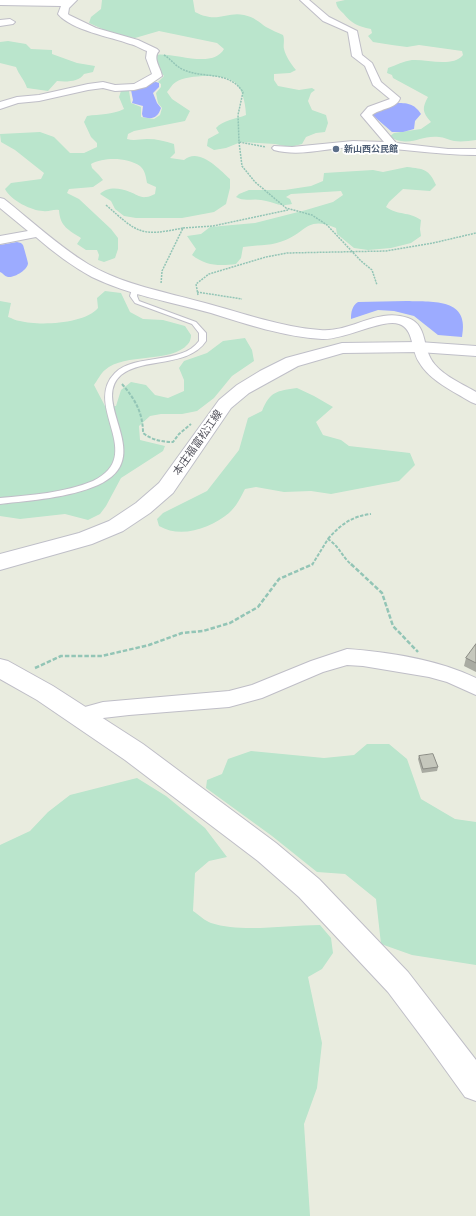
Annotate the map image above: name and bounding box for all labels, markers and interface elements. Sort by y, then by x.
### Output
marker: 新山西公民館 [331,144,341,154]
place label: 新山西公民館 [344,144,398,154]
street label: 本庄福富松江線 [171,408,225,478]

